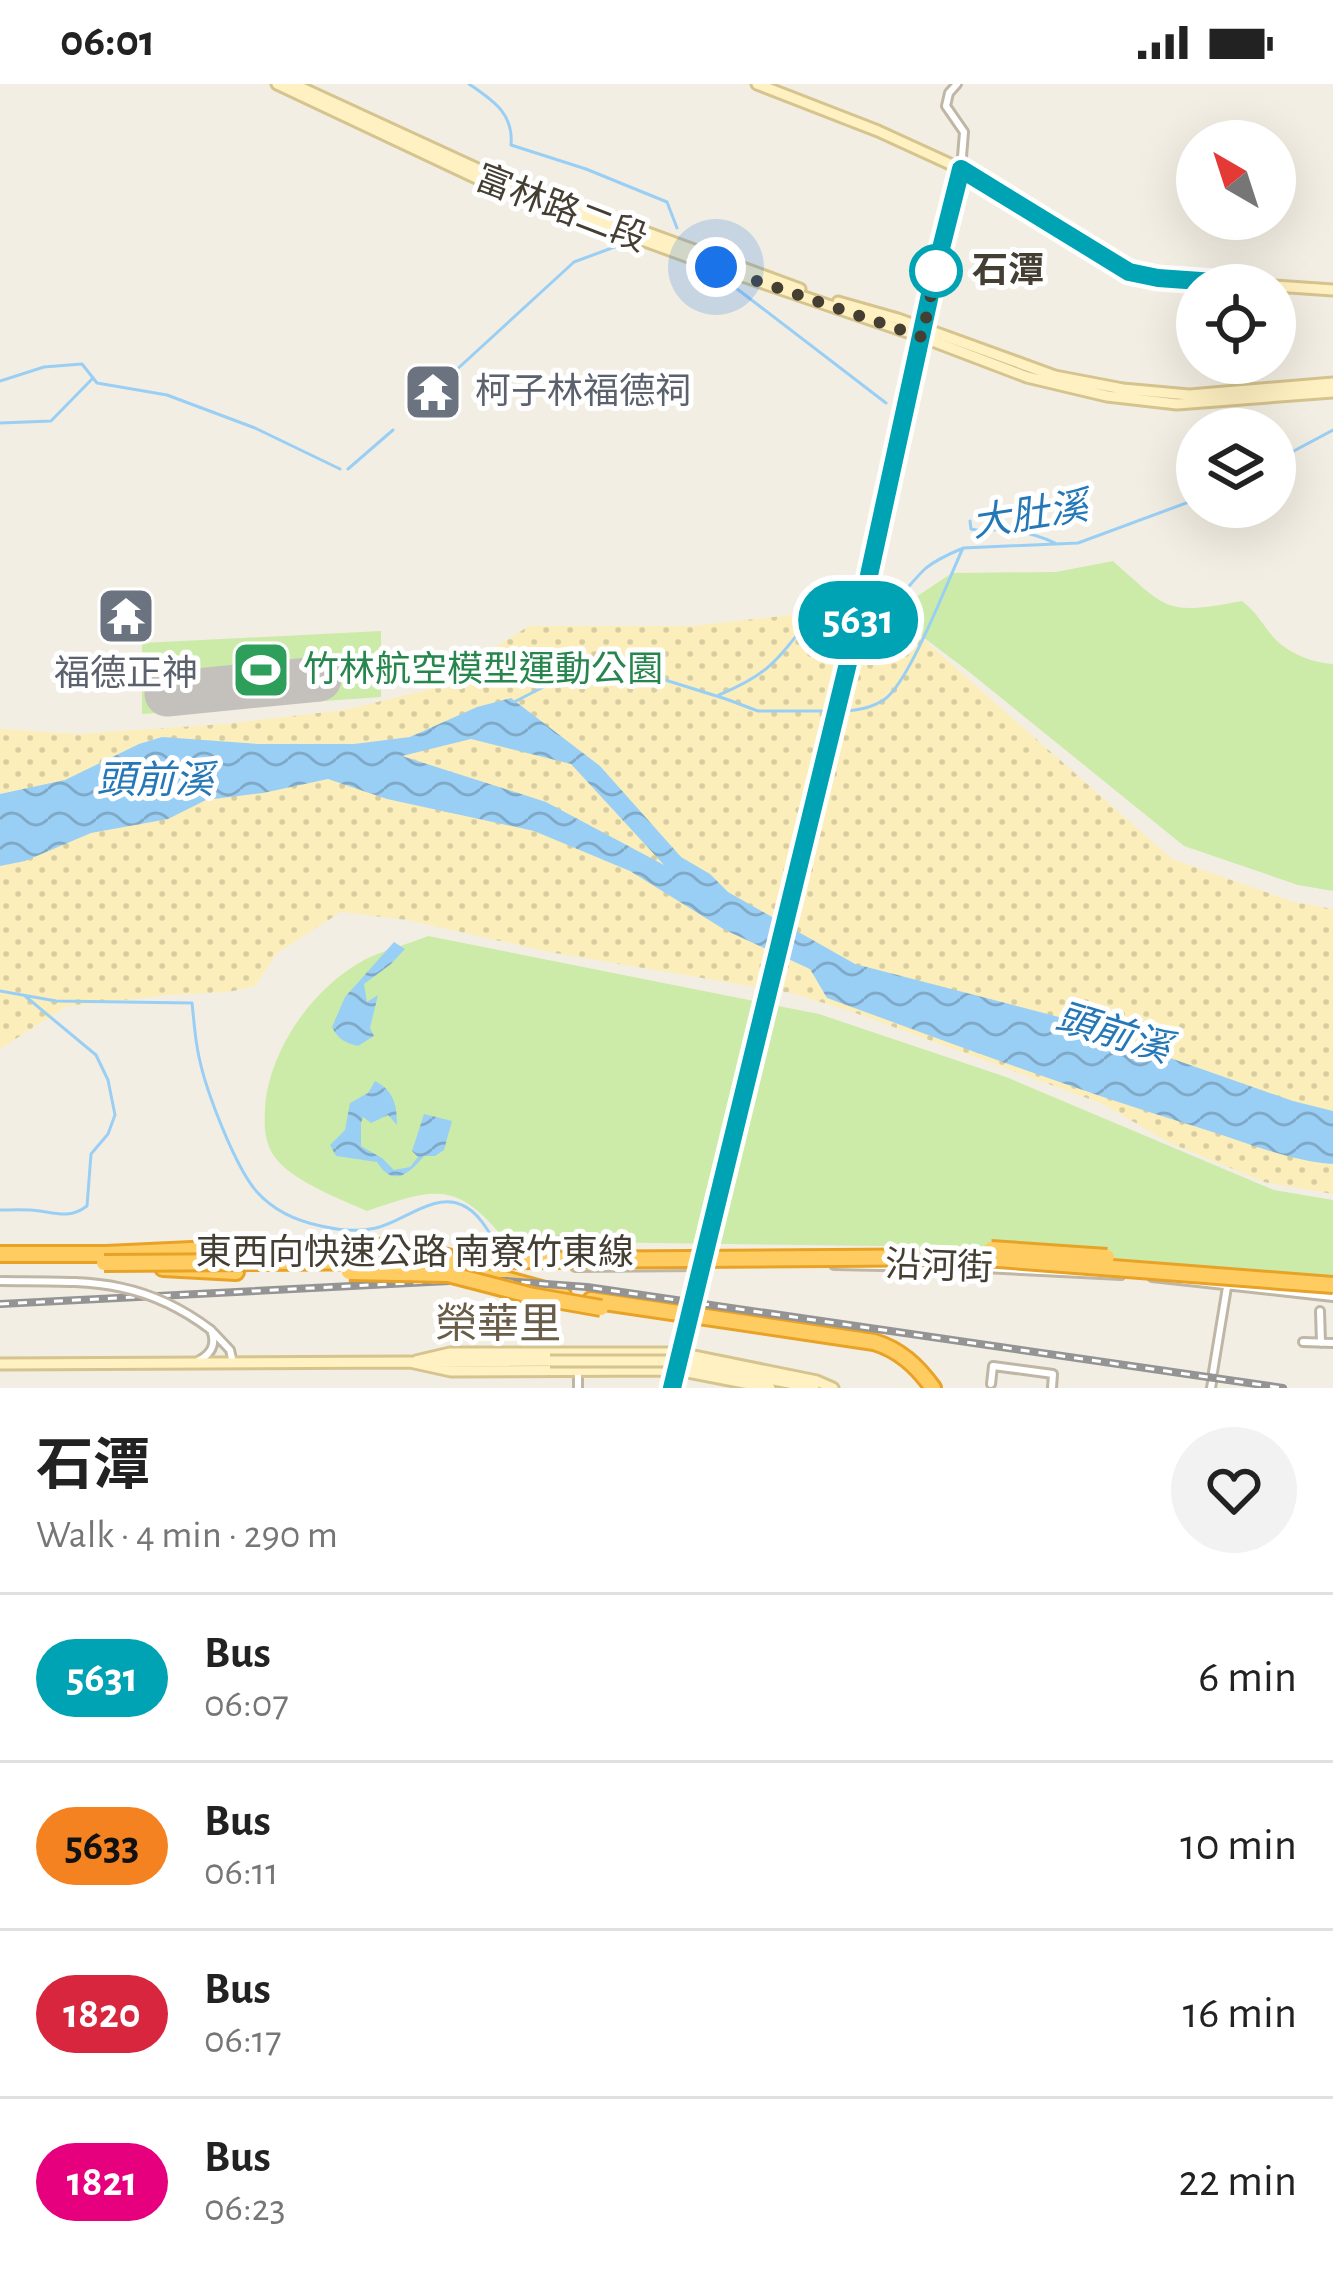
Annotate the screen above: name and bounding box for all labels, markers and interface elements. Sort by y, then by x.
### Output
text: 06:01 [60,19,155,64]
north arrow [1176,120,1296,240]
map controls [1176,120,1296,528]
street label: 富林路二段 [471,158,652,258]
your location [686,237,746,297]
marker: 石潭 [911,246,961,296]
place label: 石潭 [972,251,1044,289]
button: locate [1176,264,1296,384]
temple icon: 柯子林福德祠 [402,361,464,423]
place label: 柯子林福德祠 [475,372,691,410]
button: layers [1176,408,1296,528]
water label: 大肚溪 [969,485,1096,544]
line badge: 5631 [774,581,942,659]
temple icon: 福德正神 [95,585,157,647]
text: 5631 [822,599,894,641]
sports icon: 竹林航空模型運動公園 [230,639,292,701]
place label: 竹林航空模型運動公園 [303,650,663,688]
place label: 福德正神 [54,654,198,692]
water label: 頭前溪 [96,760,218,801]
water label: 頭前溪 [1051,996,1180,1071]
street label: 東西向快速公路 南寮竹東線 [196,1233,634,1271]
street label: 沿河街 [884,1245,994,1287]
district label: 榮華里 [435,1302,561,1346]
button: heart [1171,1427,1297,1553]
text: 石潭 [36,1438,150,1495]
text: Walk · 4 min · 290 m [36,1516,338,1555]
text: Bus [204,1631,271,1676]
text: 6 min [1198,1655,1297,1700]
text: 5631 [66,1657,138,1699]
text: 06:07 [204,1685,289,1724]
text: Bus [204,1799,271,1844]
text: 10 min [1180,1823,1297,1868]
text: 5633 [65,1825,139,1867]
text: 06:11 [204,1853,279,1892]
text: Bus [204,1967,271,2012]
text: 16 min [1183,1991,1297,2036]
text: 1820 [63,1993,141,2035]
text: 06:17 [204,2021,282,2060]
text: Bus [204,2135,271,2180]
text: 22 min [1179,2159,1297,2204]
text: 1821 [67,2161,137,2203]
text: 06:23 [204,2189,286,2228]

